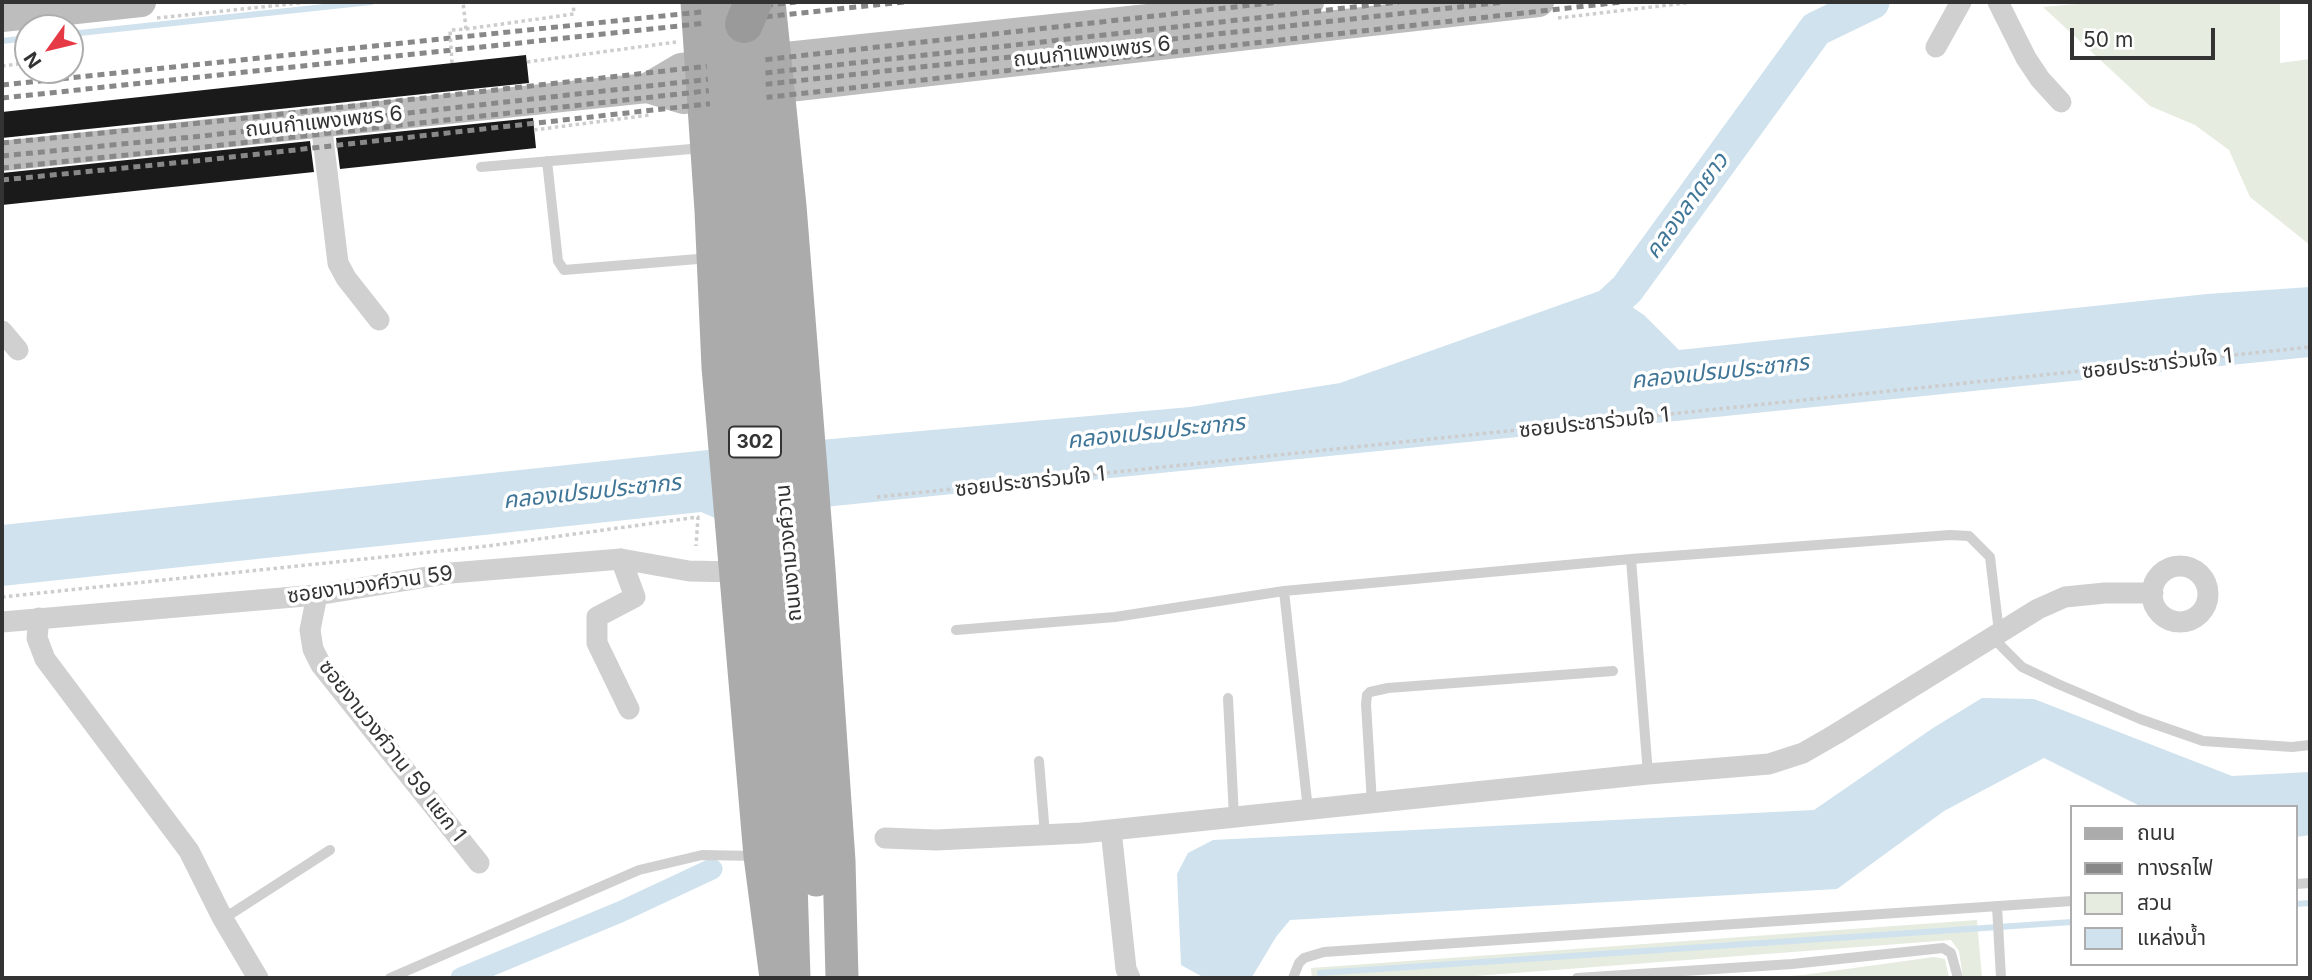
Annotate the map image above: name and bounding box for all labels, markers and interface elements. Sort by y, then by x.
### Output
north arrow [14,14,84,84]
scale bar [2074,14,2219,58]
text: 50 m [2083,27,2133,52]
street label: ถนนกำแพงเพชร 6 [1012,31,1172,73]
text: N [19,47,46,72]
street label: ถนนกำแพงเพชร 6 [244,101,404,143]
water label: คลองลาดยาว [1639,148,1735,264]
street label: ซอยประชาร่วมใจ 1 [2081,344,2233,384]
water label: คลองเปรมประชากร [1630,349,1810,395]
street label: ซอยประชาร่วมใจ 1 [1518,403,1670,443]
water label: คลองเปรมประชากร [1066,409,1246,455]
road number: 302 [729,426,781,458]
street label: ซอยประชาร่วมใจ 1 [954,462,1106,502]
water label: คลองเปรมประชากร [502,469,682,515]
street label: ถนนงามวงศ์วาน [770,483,808,623]
street label: ซอยงามวงศ์วาน 59 [285,561,455,609]
street label: ซอยงามวงศ์วาน 59 แยก 1 [313,655,471,847]
legend [2070,805,2298,966]
text: ถนน [2137,820,2175,845]
text: ทางรถไฟ [2137,855,2213,880]
text: สวน [2137,890,2172,915]
text: แหล่งน้ำ [2137,925,2206,950]

